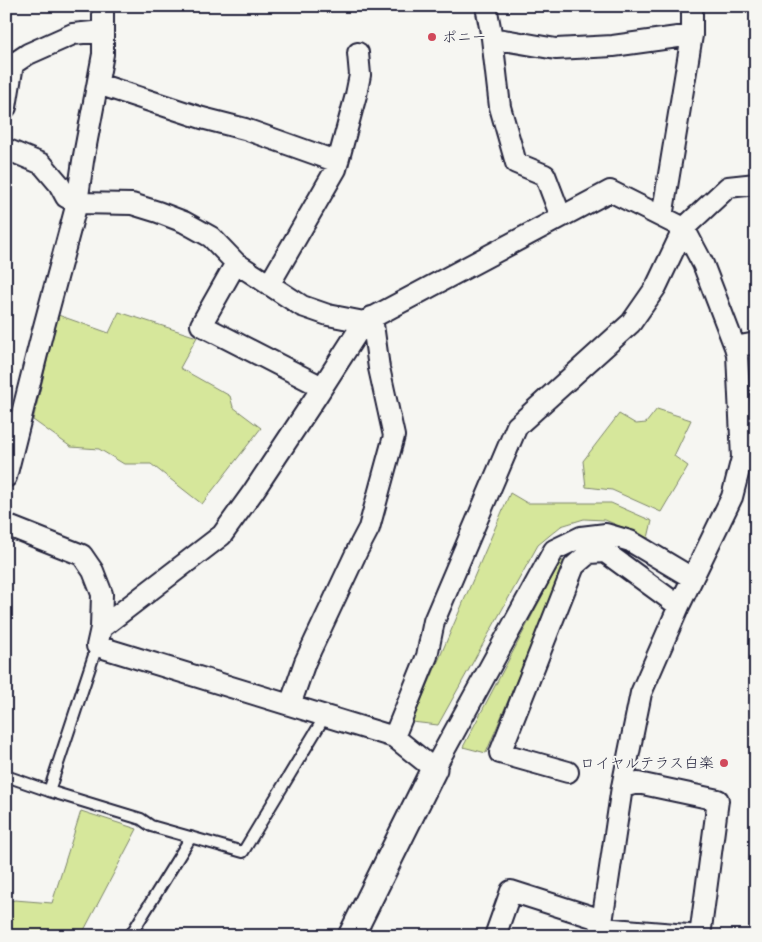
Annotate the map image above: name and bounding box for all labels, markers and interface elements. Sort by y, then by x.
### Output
place label: ポニー [442,28,487,50]
marker: ポニー [426,31,438,43]
place label: ロイヤルテラス白楽 [580,754,714,776]
marker: ロイヤルテラス白楽 [718,757,730,769]

